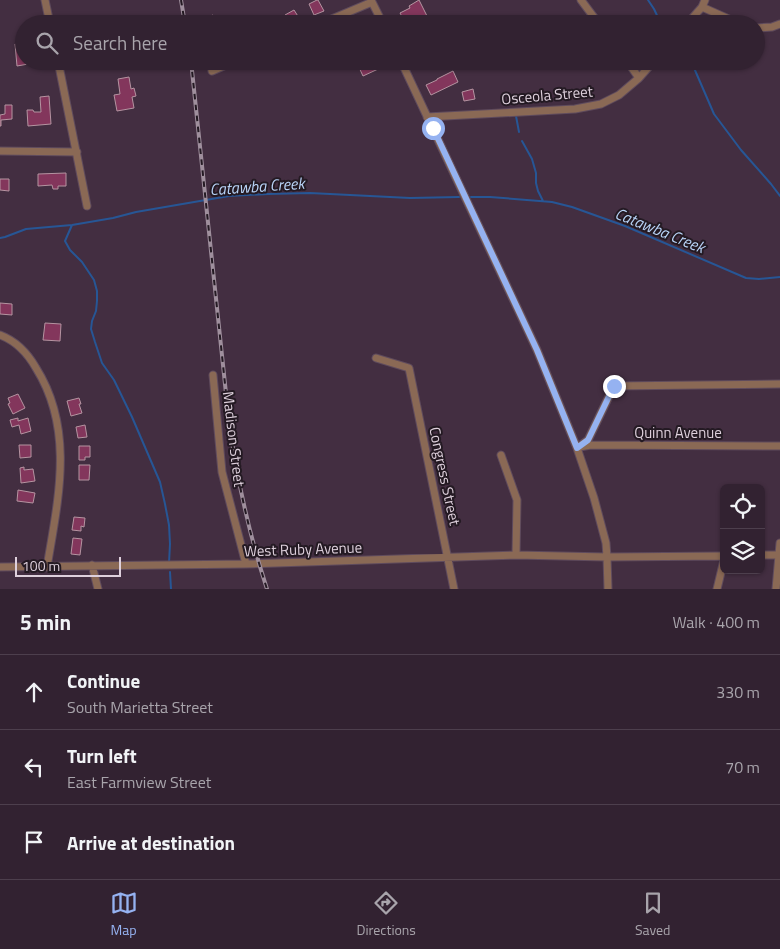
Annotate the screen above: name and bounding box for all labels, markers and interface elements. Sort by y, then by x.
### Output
search box [15,15,765,70]
text: Search here [73,28,167,57]
icon: search [33,29,61,57]
street label: Osceola Street [500,79,594,110]
route start [422,117,445,140]
water label: Catawba Creek [209,171,307,201]
water label: Catawba Creek [611,201,710,260]
route end [603,375,626,398]
street label: Madison Street [217,390,251,489]
street label: Quinn Avenue [634,421,722,444]
street label: Congress Street [423,425,467,528]
map controls [720,484,765,574]
button: locate [720,484,765,529]
button: layers [720,529,765,574]
street label: West Ruby Avenue [243,535,363,563]
scale bar [15,554,121,577]
text: 100 m [22,555,60,576]
text: 5 min [20,606,71,638]
text: Walk · 400 m [672,610,760,634]
text: Continue [67,666,140,695]
icon: ahead [20,678,48,706]
text: 330 m [716,680,760,704]
text: South Marietta Street [67,695,213,719]
text: Turn left [67,741,137,770]
icon: left [20,753,48,781]
text: 70 m [725,755,760,779]
text: East Farmview Street [67,770,211,794]
icon: arrive [20,828,48,856]
text: Arrive at destination [67,828,235,857]
tab: Map [110,889,138,940]
tab: Directions [357,889,416,940]
tab: Saved [635,889,671,940]

